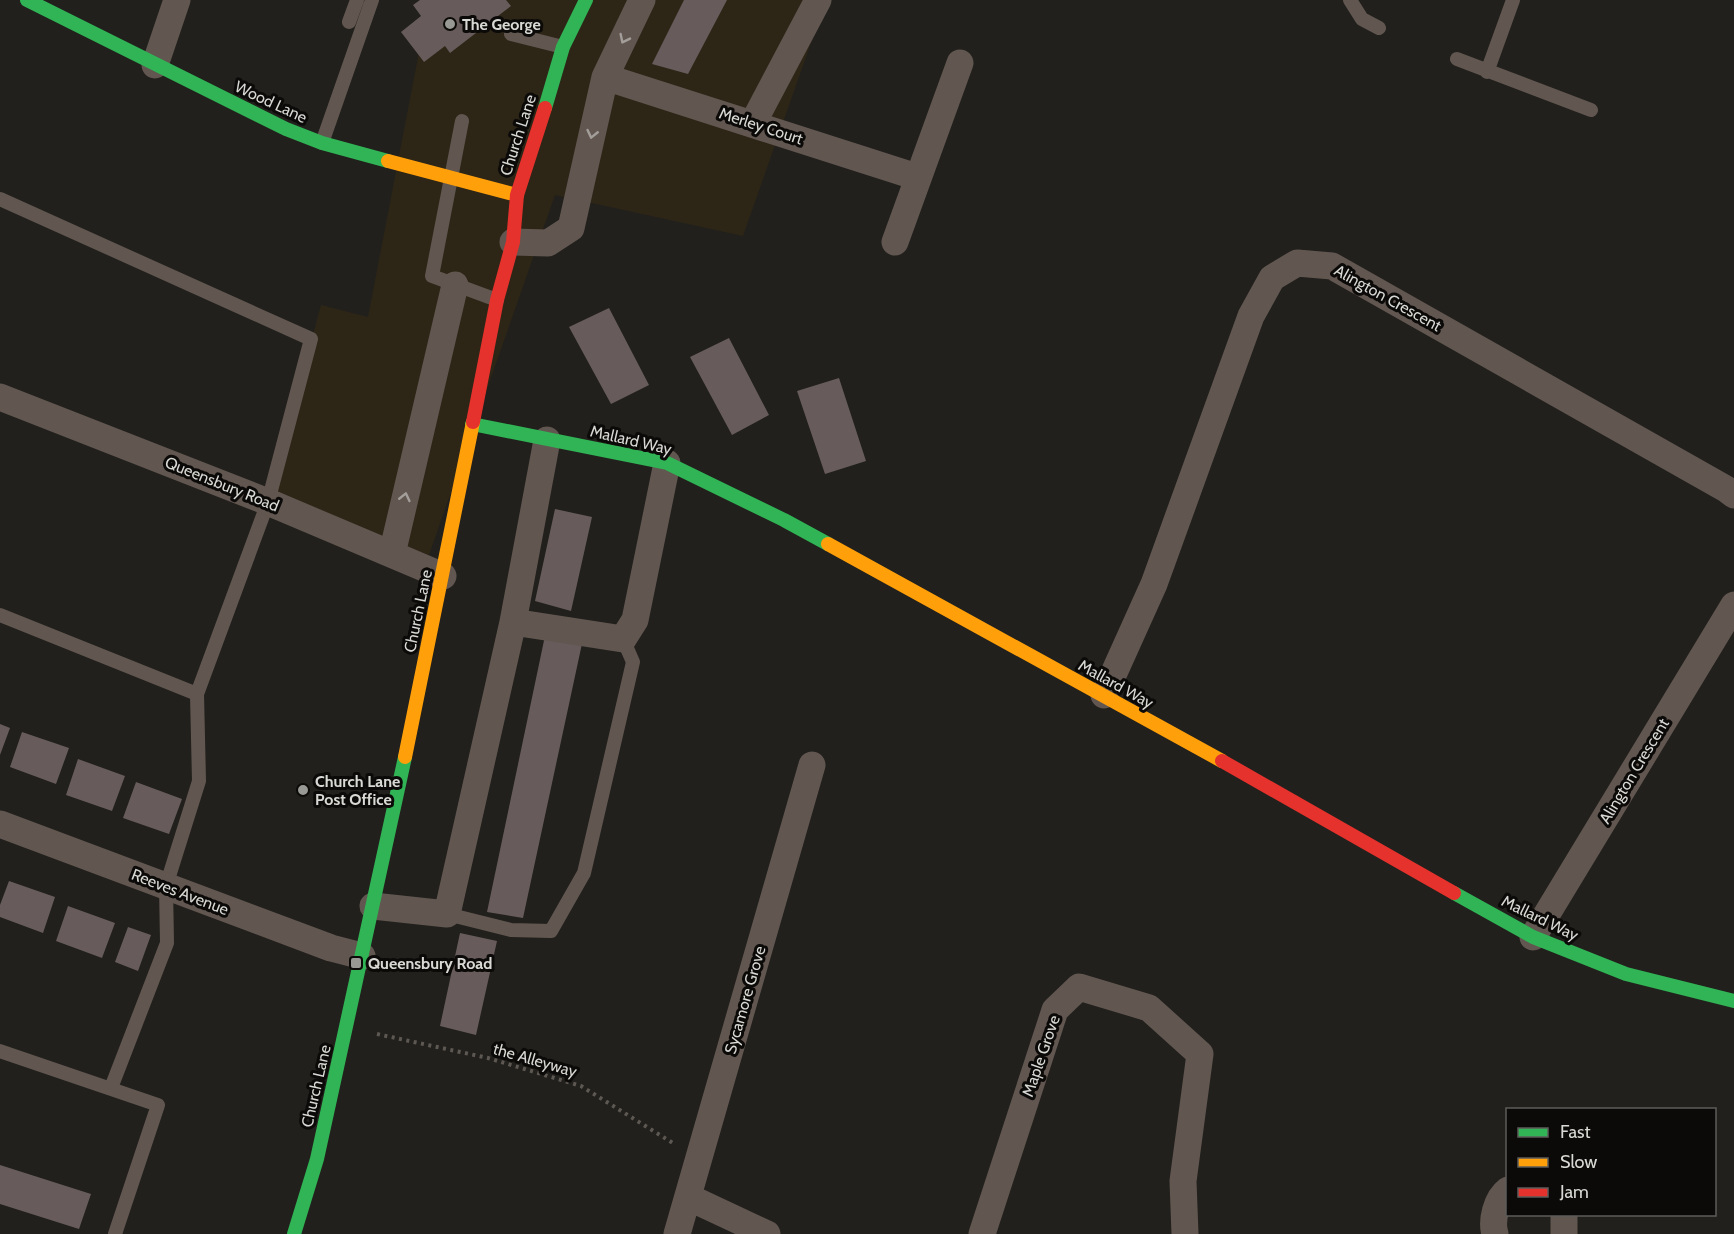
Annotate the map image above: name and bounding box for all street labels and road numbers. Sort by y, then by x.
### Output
street label: Wood Lane [232,77,310,127]
street label: Church Lane [496,92,540,178]
street label: Merley Court [717,104,806,149]
street label: Alington Crescent [1331,261,1445,336]
street label: Mallard Way [588,421,674,459]
street label: Queensbury Road [162,452,282,516]
street label: Church Lane [400,568,436,654]
street label: Mallard Way [1075,656,1157,712]
street label: Alington Crescent [1595,714,1673,827]
street label: Reeves Avenue [129,865,231,919]
street label: Mallard Way [1499,891,1581,945]
street label: Sycamore Grove [720,944,770,1056]
street label: Maple Grove [1018,1013,1064,1099]
street label: the Alleyway [491,1039,579,1081]
street label: Church Lane [297,1043,335,1129]

